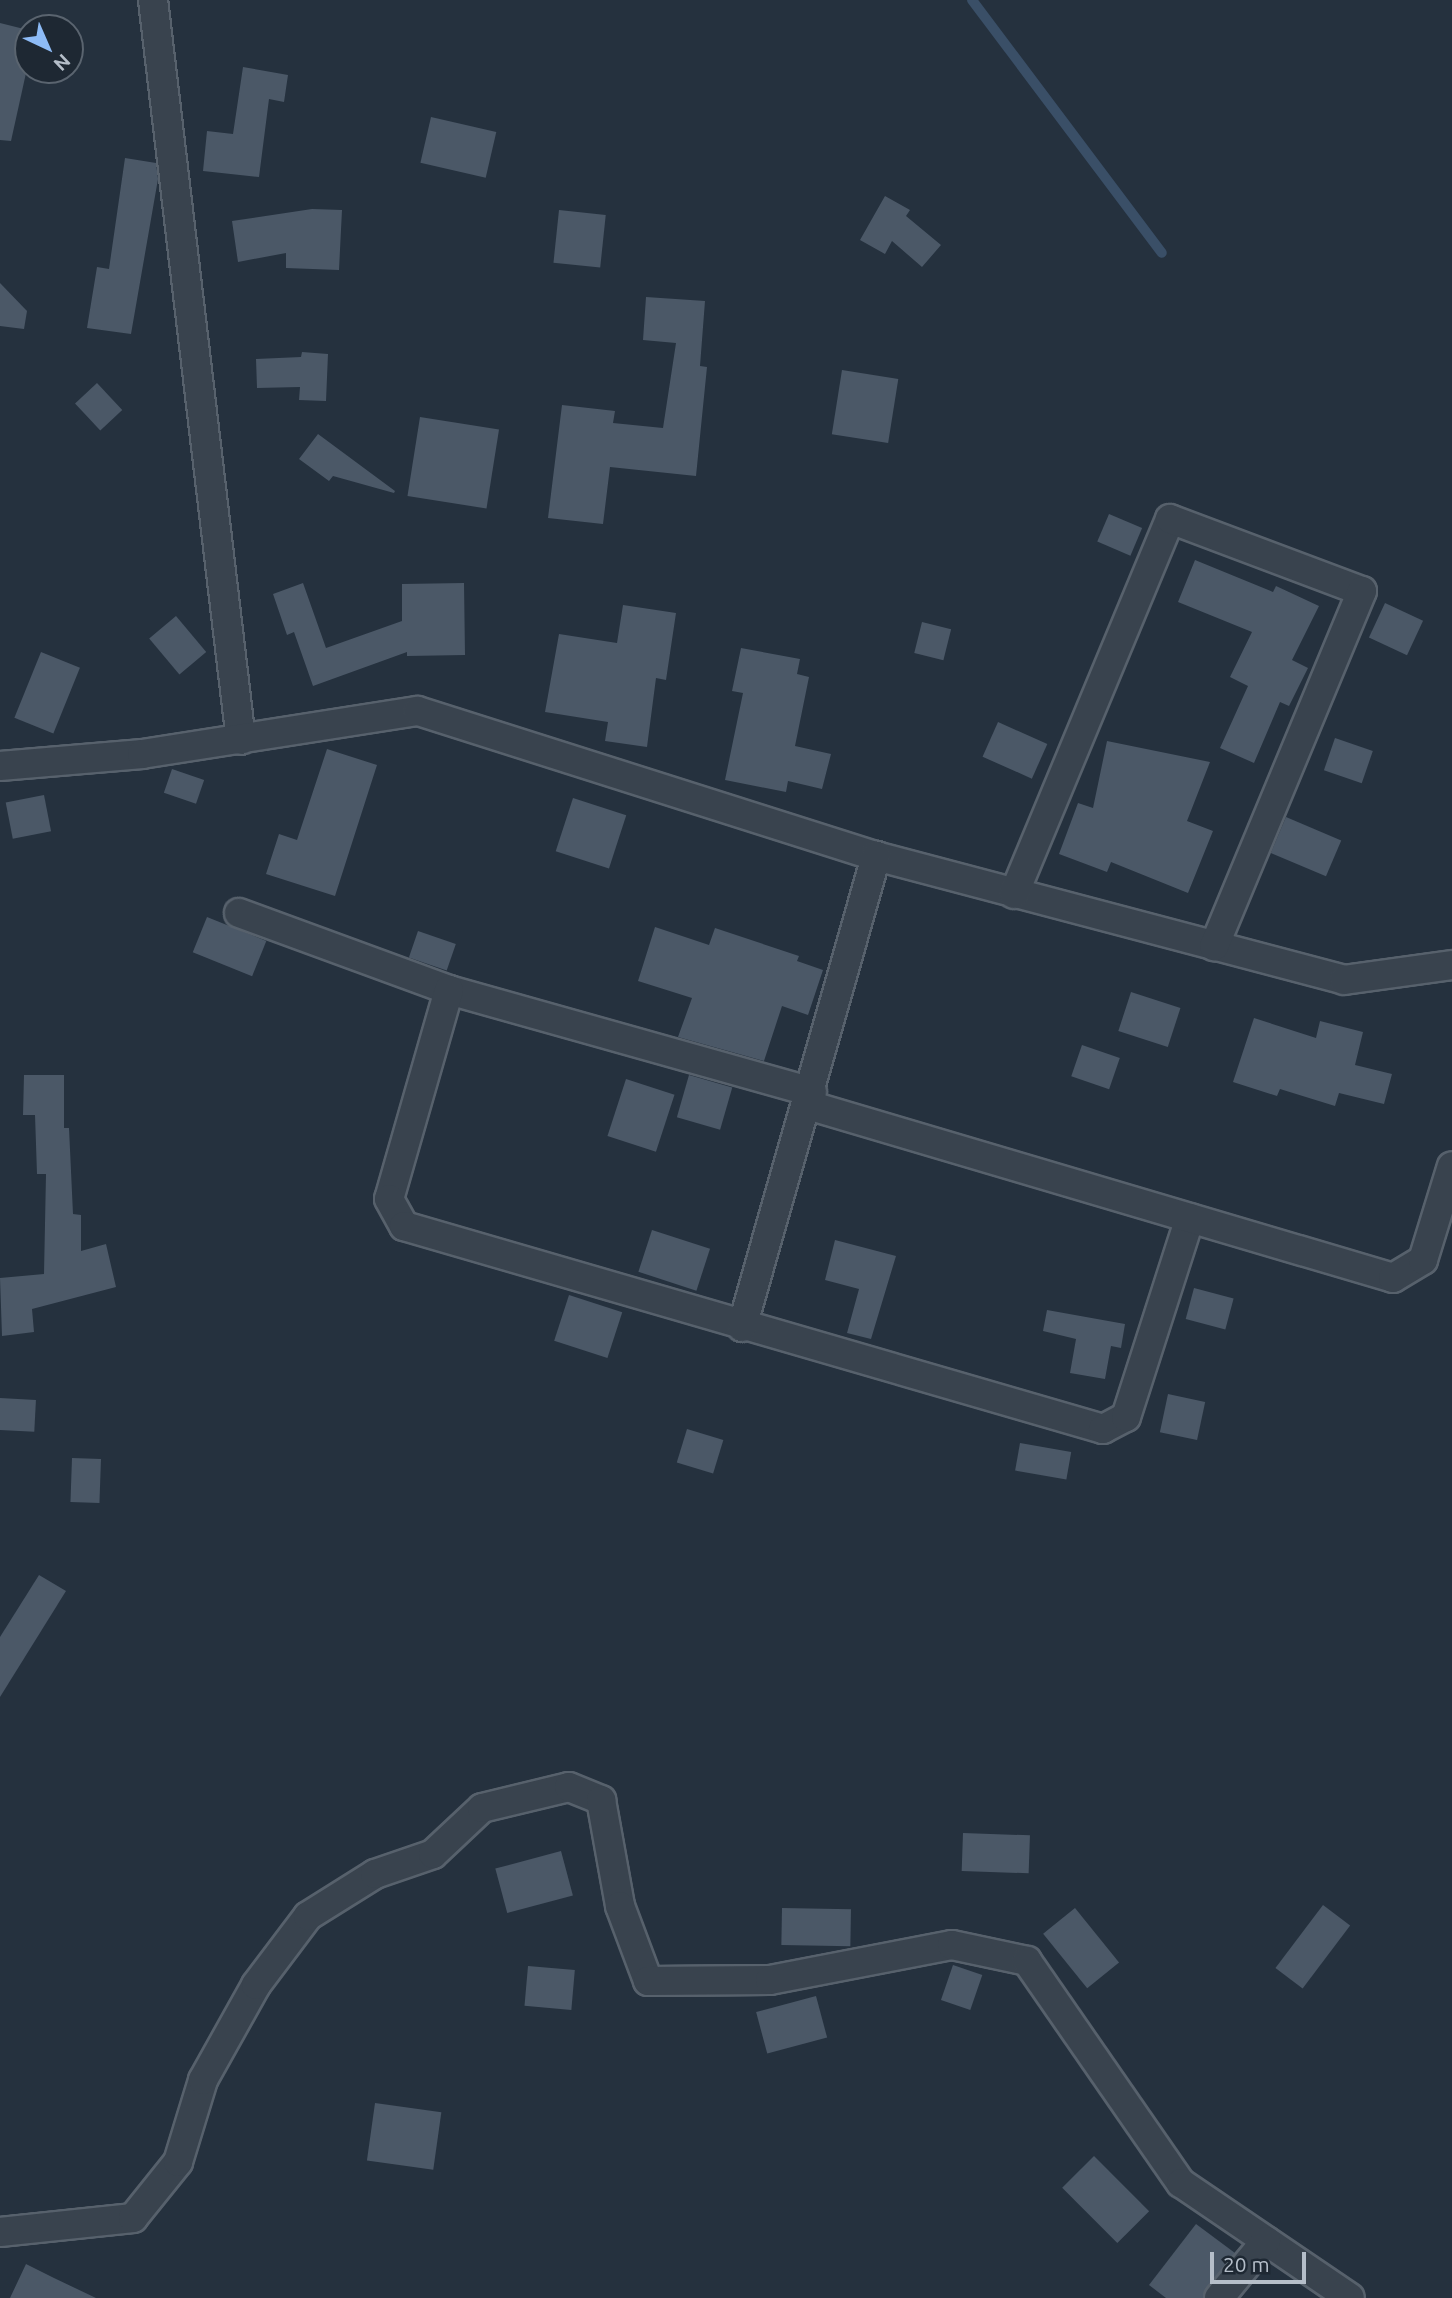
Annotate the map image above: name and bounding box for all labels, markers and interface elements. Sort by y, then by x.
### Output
north arrow [14,14,84,84]
text: N [49,50,75,76]
scale bar [1214,2238,1310,2282]
text: 20 m [1223,2252,1270,2276]

